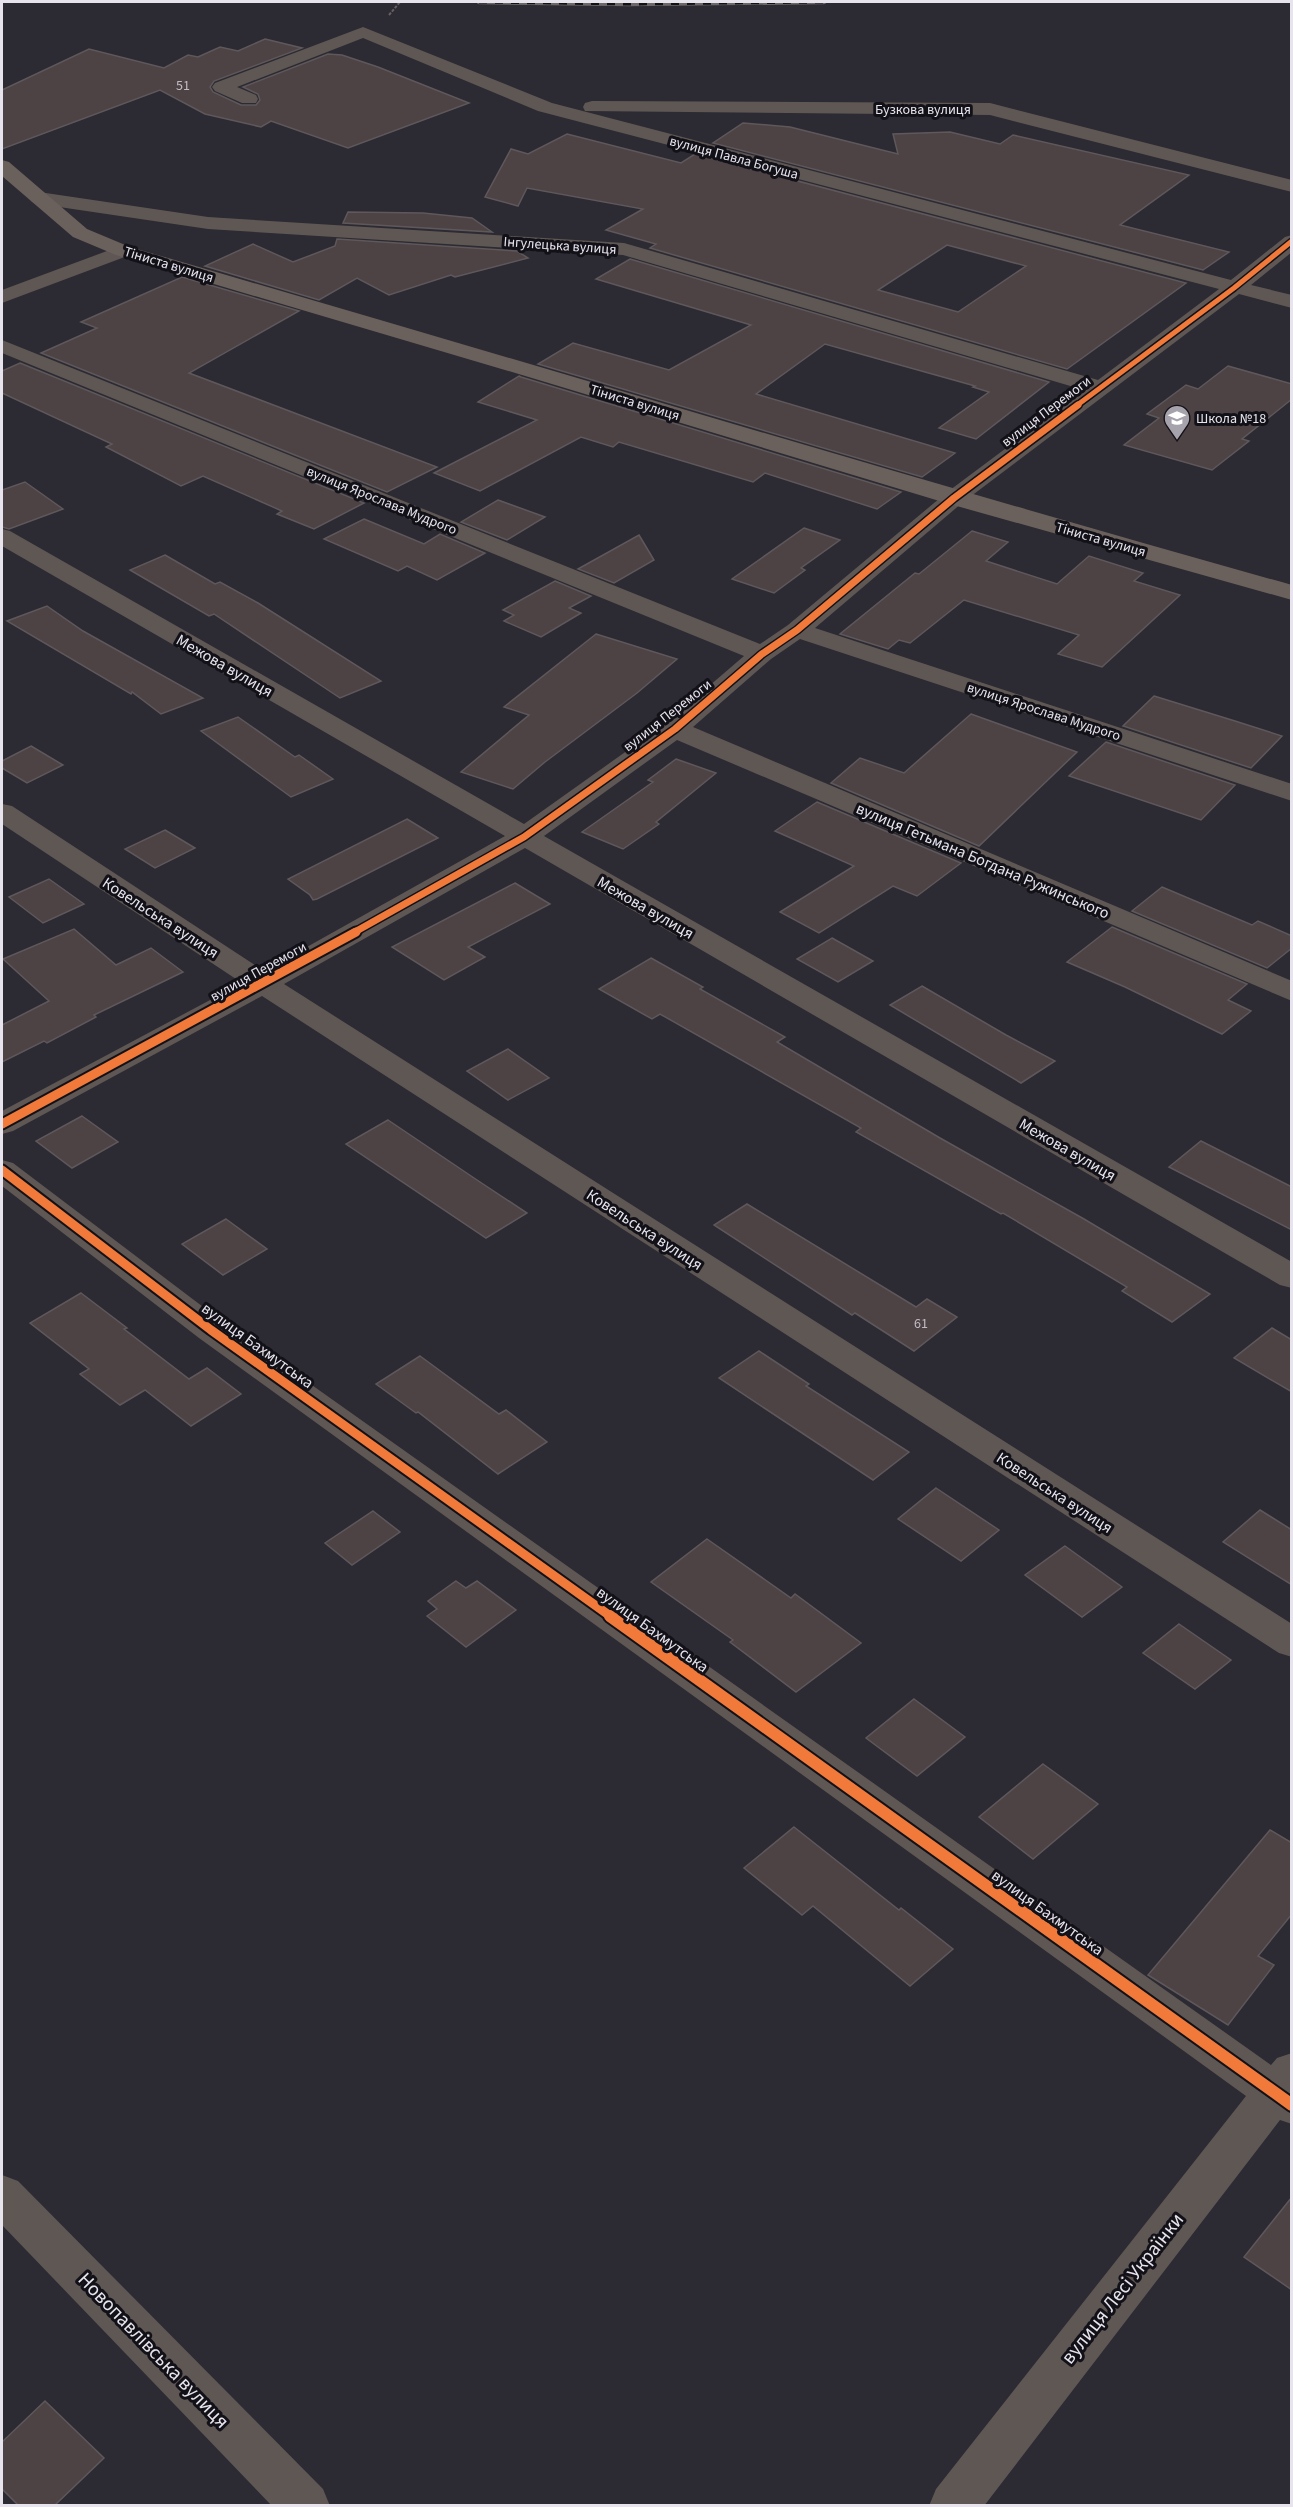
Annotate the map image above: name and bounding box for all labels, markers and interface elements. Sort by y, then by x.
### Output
house number: 51 [176,76,190,96]
street label: Бузкова вулиця [875,100,971,120]
street label: вулиця Павла Богуша [667,131,800,185]
street label: Інгулецька вулиця [503,232,617,260]
street label: Тіниста вулиця [121,242,216,288]
street label: вулиця Перемоги [998,371,1096,452]
street label: Тіниста вулиця [587,380,682,426]
school or university icon: Школа №18 [1162,403,1192,441]
place label: Школа №18 [1196,409,1266,429]
street label: вулиця Ярослава Мудрого [303,462,460,540]
street label: Тіниста вулиця [1053,518,1148,562]
street label: Межова вулиця [172,629,277,703]
street label: вулиця Перемоги [619,675,716,757]
street label: вулиця Ярослава Мудрого [964,678,1123,746]
street label: вулиця Гетьмана Богдана Ружинського [853,797,1113,924]
street label: Межова вулиця [593,871,698,945]
street label: Ковельська вулиця [98,872,223,964]
street label: вулиця Перемоги [207,937,310,1007]
street label: Межова вулиця [1015,1113,1120,1187]
street label: Ковельська вулиця [582,1184,707,1276]
street label: вулиця Бахмутська [197,1298,318,1394]
house number: 61 [914,1314,928,1334]
street label: Ковельська вулиця [992,1447,1117,1539]
street label: вулиця Бахмутська [592,1582,713,1678]
street label: вулиця Бахмутська [987,1865,1108,1961]
street label: вулиця Лесі Українки [1055,2207,1191,2370]
street label: Новопавлівська вулиця [71,2266,235,2435]

